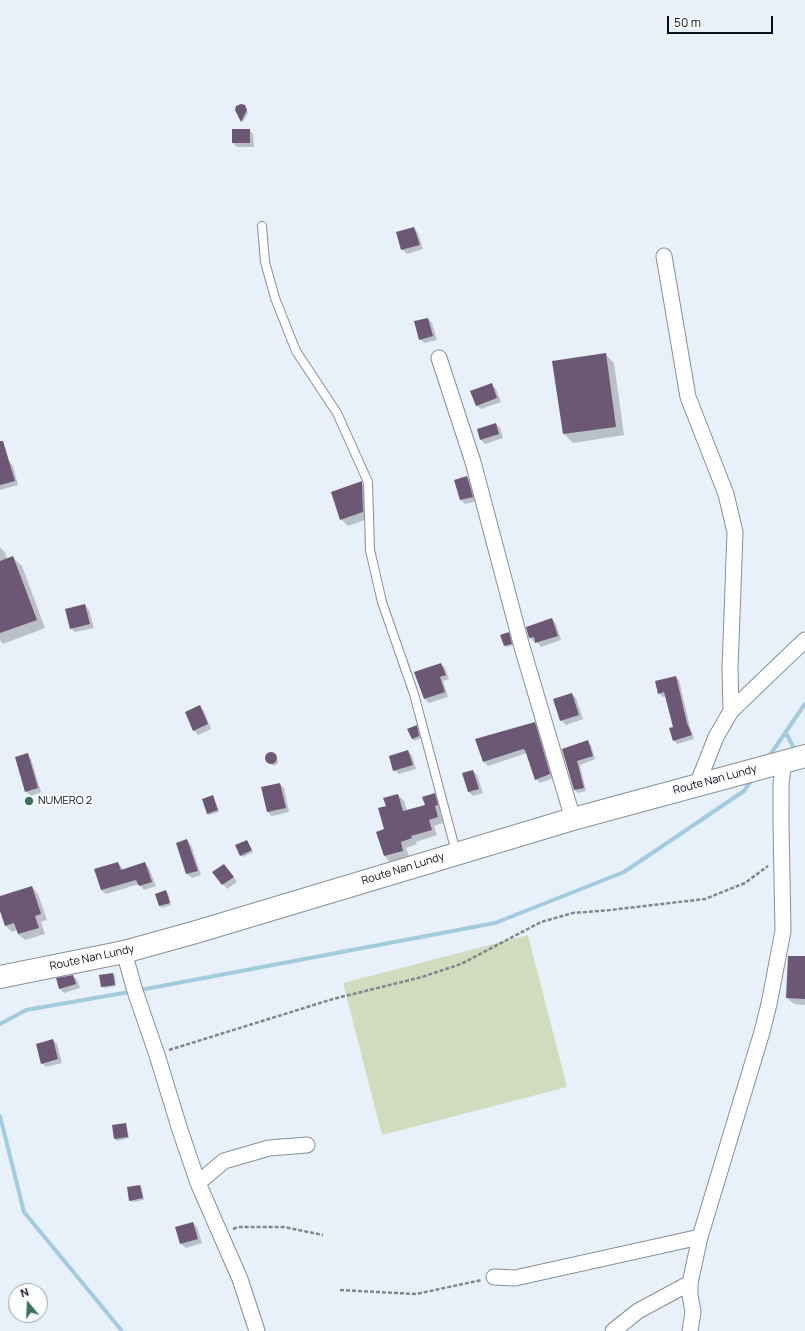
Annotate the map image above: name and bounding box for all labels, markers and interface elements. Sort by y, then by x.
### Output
scale bar [669,8,775,34]
text: 50 m [674,14,701,31]
street label: Route Nan Lundy [672,762,758,798]
place label: NUMERO 2 [38,794,92,808]
marker: NUMERO 2 [23,795,35,807]
street label: Route Nan Lundy [360,850,446,888]
street label: Route Nan Lundy [49,943,135,973]
north arrow [8,1283,48,1323]
text: N [18,1284,31,1300]

